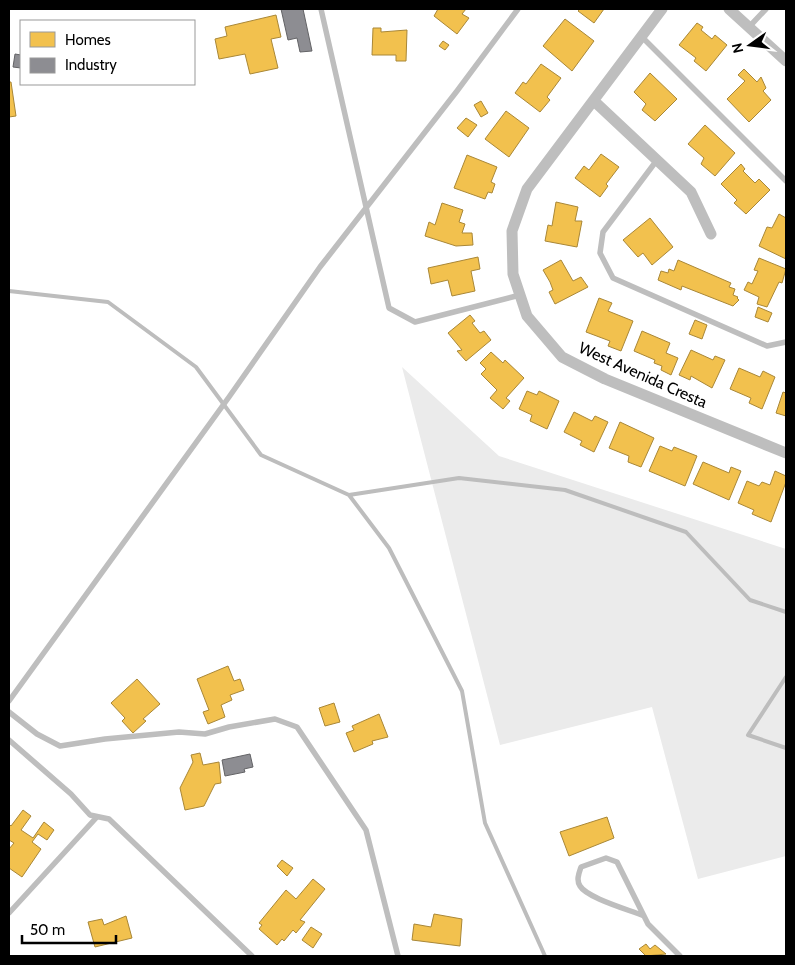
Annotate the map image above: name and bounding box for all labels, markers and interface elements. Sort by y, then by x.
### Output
legend [20,20,195,85]
north arrow [725,20,775,70]
text: Homes [65,31,111,49]
text: N [727,41,747,55]
text: Industry [65,56,117,74]
street label: West Avenida Cresta [576,338,710,412]
scale bar [22,912,116,944]
text: 50 m [30,921,65,939]

